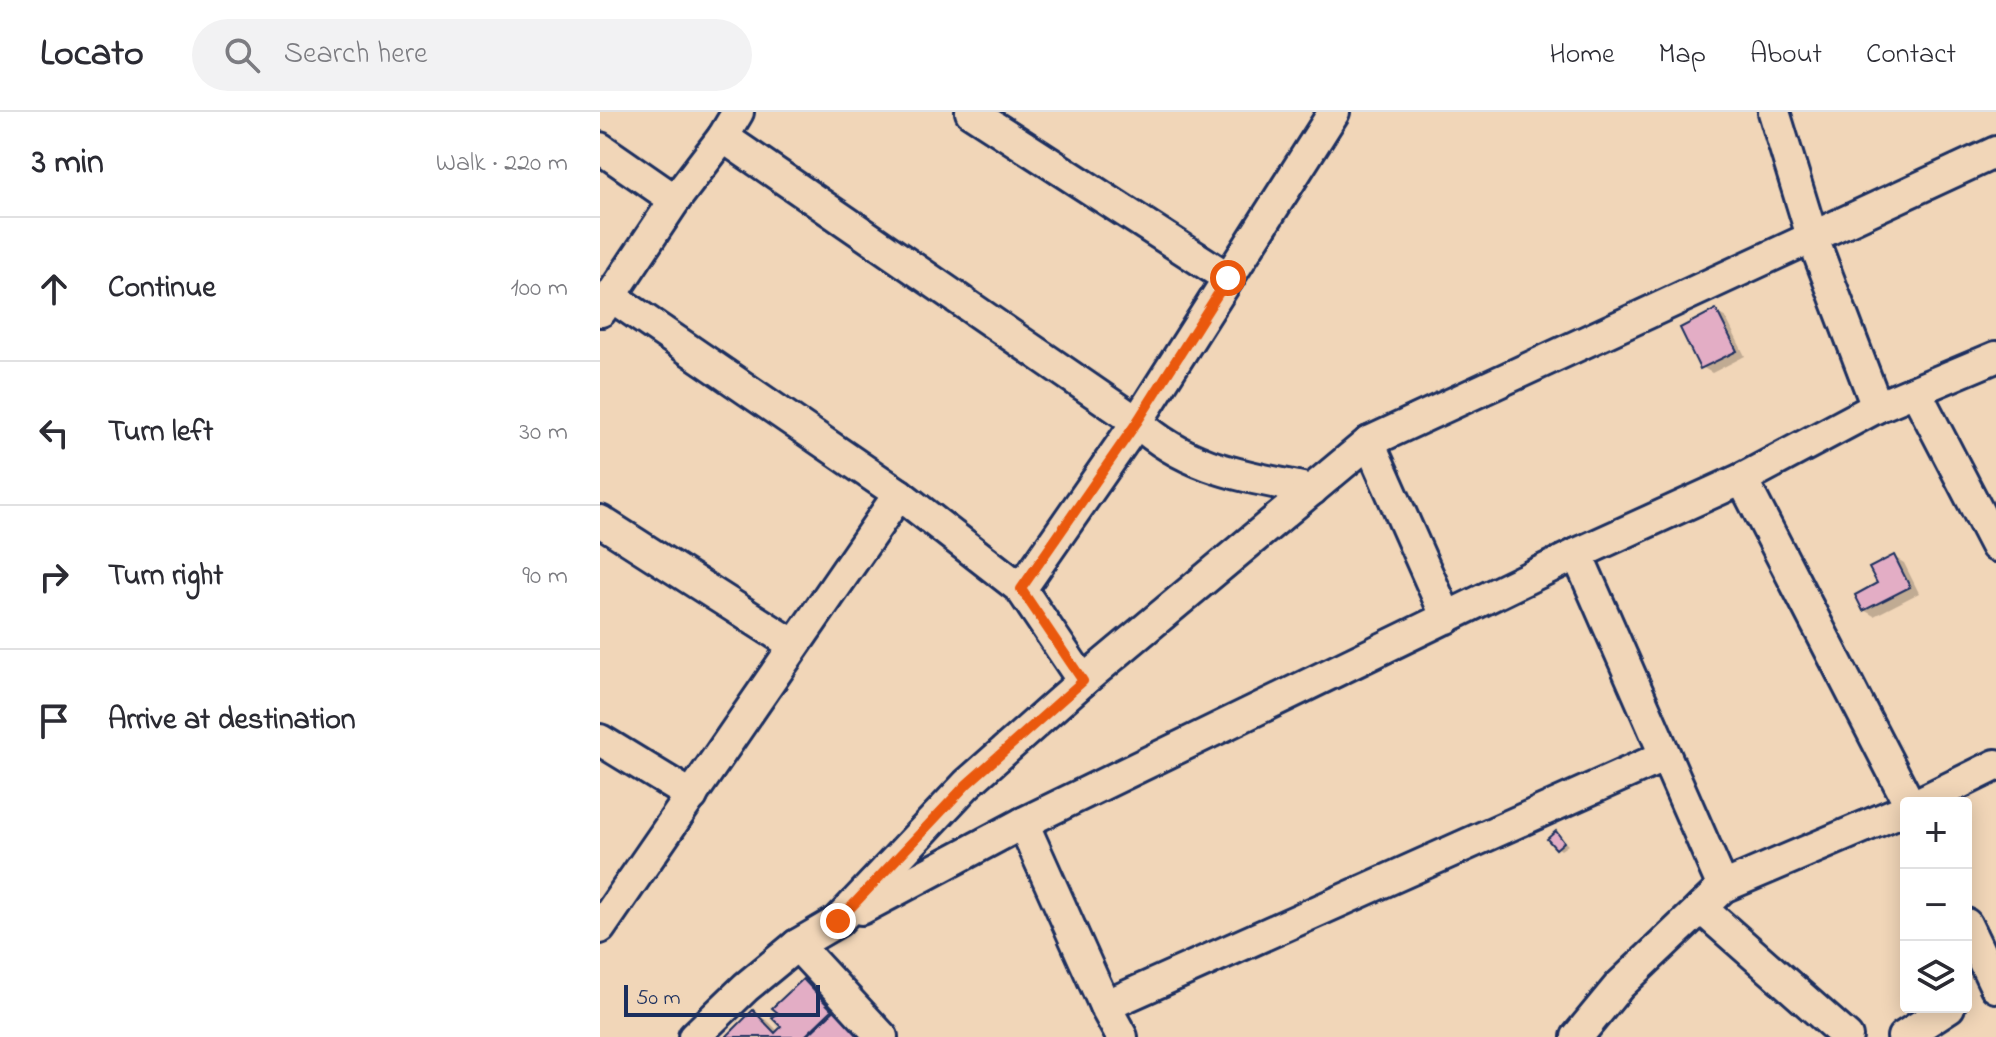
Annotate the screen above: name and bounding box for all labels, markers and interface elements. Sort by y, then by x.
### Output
search box [192,19,752,91]
text: Locato [40,27,144,83]
icon: search [220,33,264,77]
text: Search here [284,33,427,77]
text: Home [1549,35,1615,76]
text: Map [1659,35,1706,76]
text: About [1750,35,1822,76]
text: Contact [1866,35,1956,76]
text: 3 min [32,139,104,189]
text: Walk · 220 m [436,145,568,183]
route start [1210,260,1246,296]
icon: ahead [32,267,76,311]
text: Continue [108,267,216,311]
text: 100 m [511,270,568,308]
icon: left [32,411,76,455]
text: Turn left [108,411,213,455]
text: 30 m [519,414,568,452]
icon: right [32,555,76,599]
text: Turn right [108,555,223,599]
text: 90 m [522,558,568,596]
icon: arrive [32,699,76,743]
text: Arrive at destination [108,699,356,743]
map controls [1900,797,1972,1013]
button: + [1900,797,1972,869]
button: − [1900,869,1972,941]
route end [820,903,856,939]
button: layers [1900,941,1972,1013]
scale bar [624,981,820,1017]
text: 50 m [636,983,681,1015]

